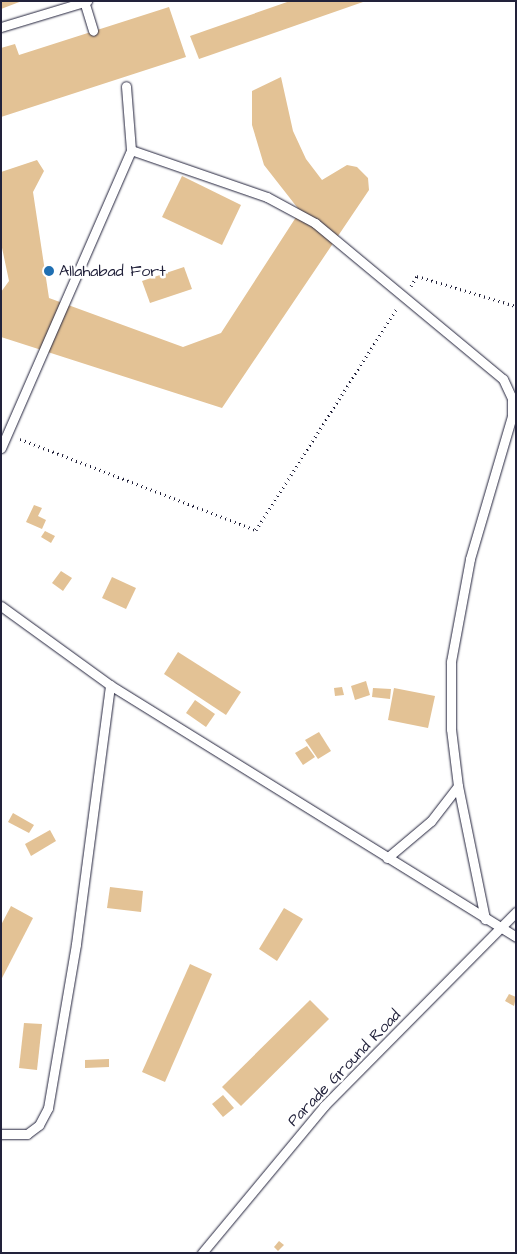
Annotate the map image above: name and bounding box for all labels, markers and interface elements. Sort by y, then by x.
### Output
place label: Allahabad Fort [59,261,166,281]
marker: Allahabad Fort [43,265,55,277]
street label: Parade Ground Road [283,1006,405,1130]

